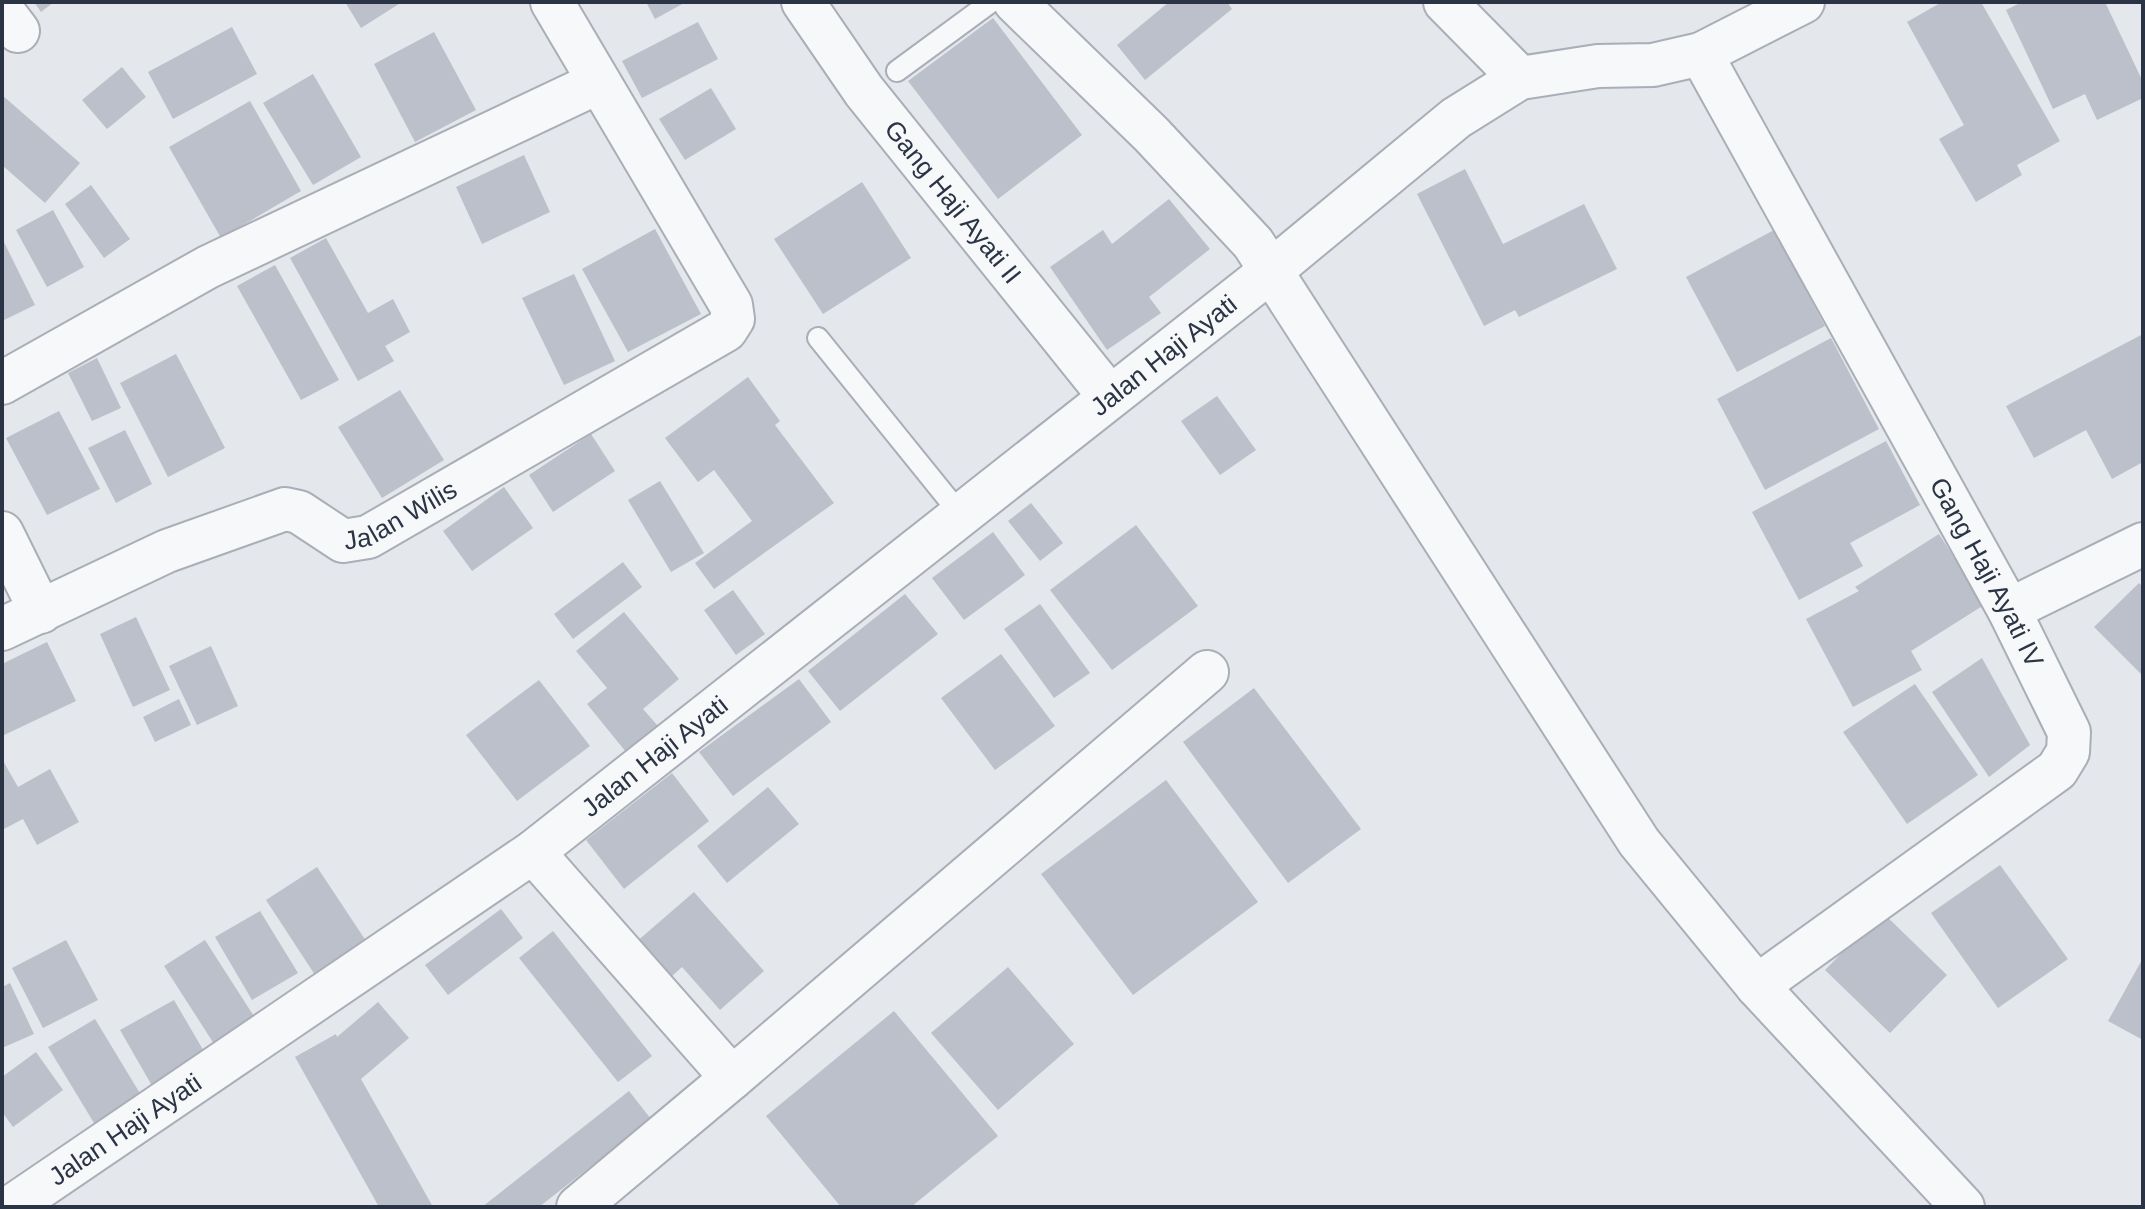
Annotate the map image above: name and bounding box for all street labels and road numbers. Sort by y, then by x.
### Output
street label: Gang Haji Ayati II [879,114,1028,289]
street label: Jalan Haji Ayati [1085,289,1243,422]
street label: Gang Haji Ayati IV [1924,472,2050,673]
street label: Jalan Wilis [342,474,462,556]
street label: Jalan Haji Ayati [576,690,734,823]
street label: Jalan Haji Ayati [43,1067,207,1192]

